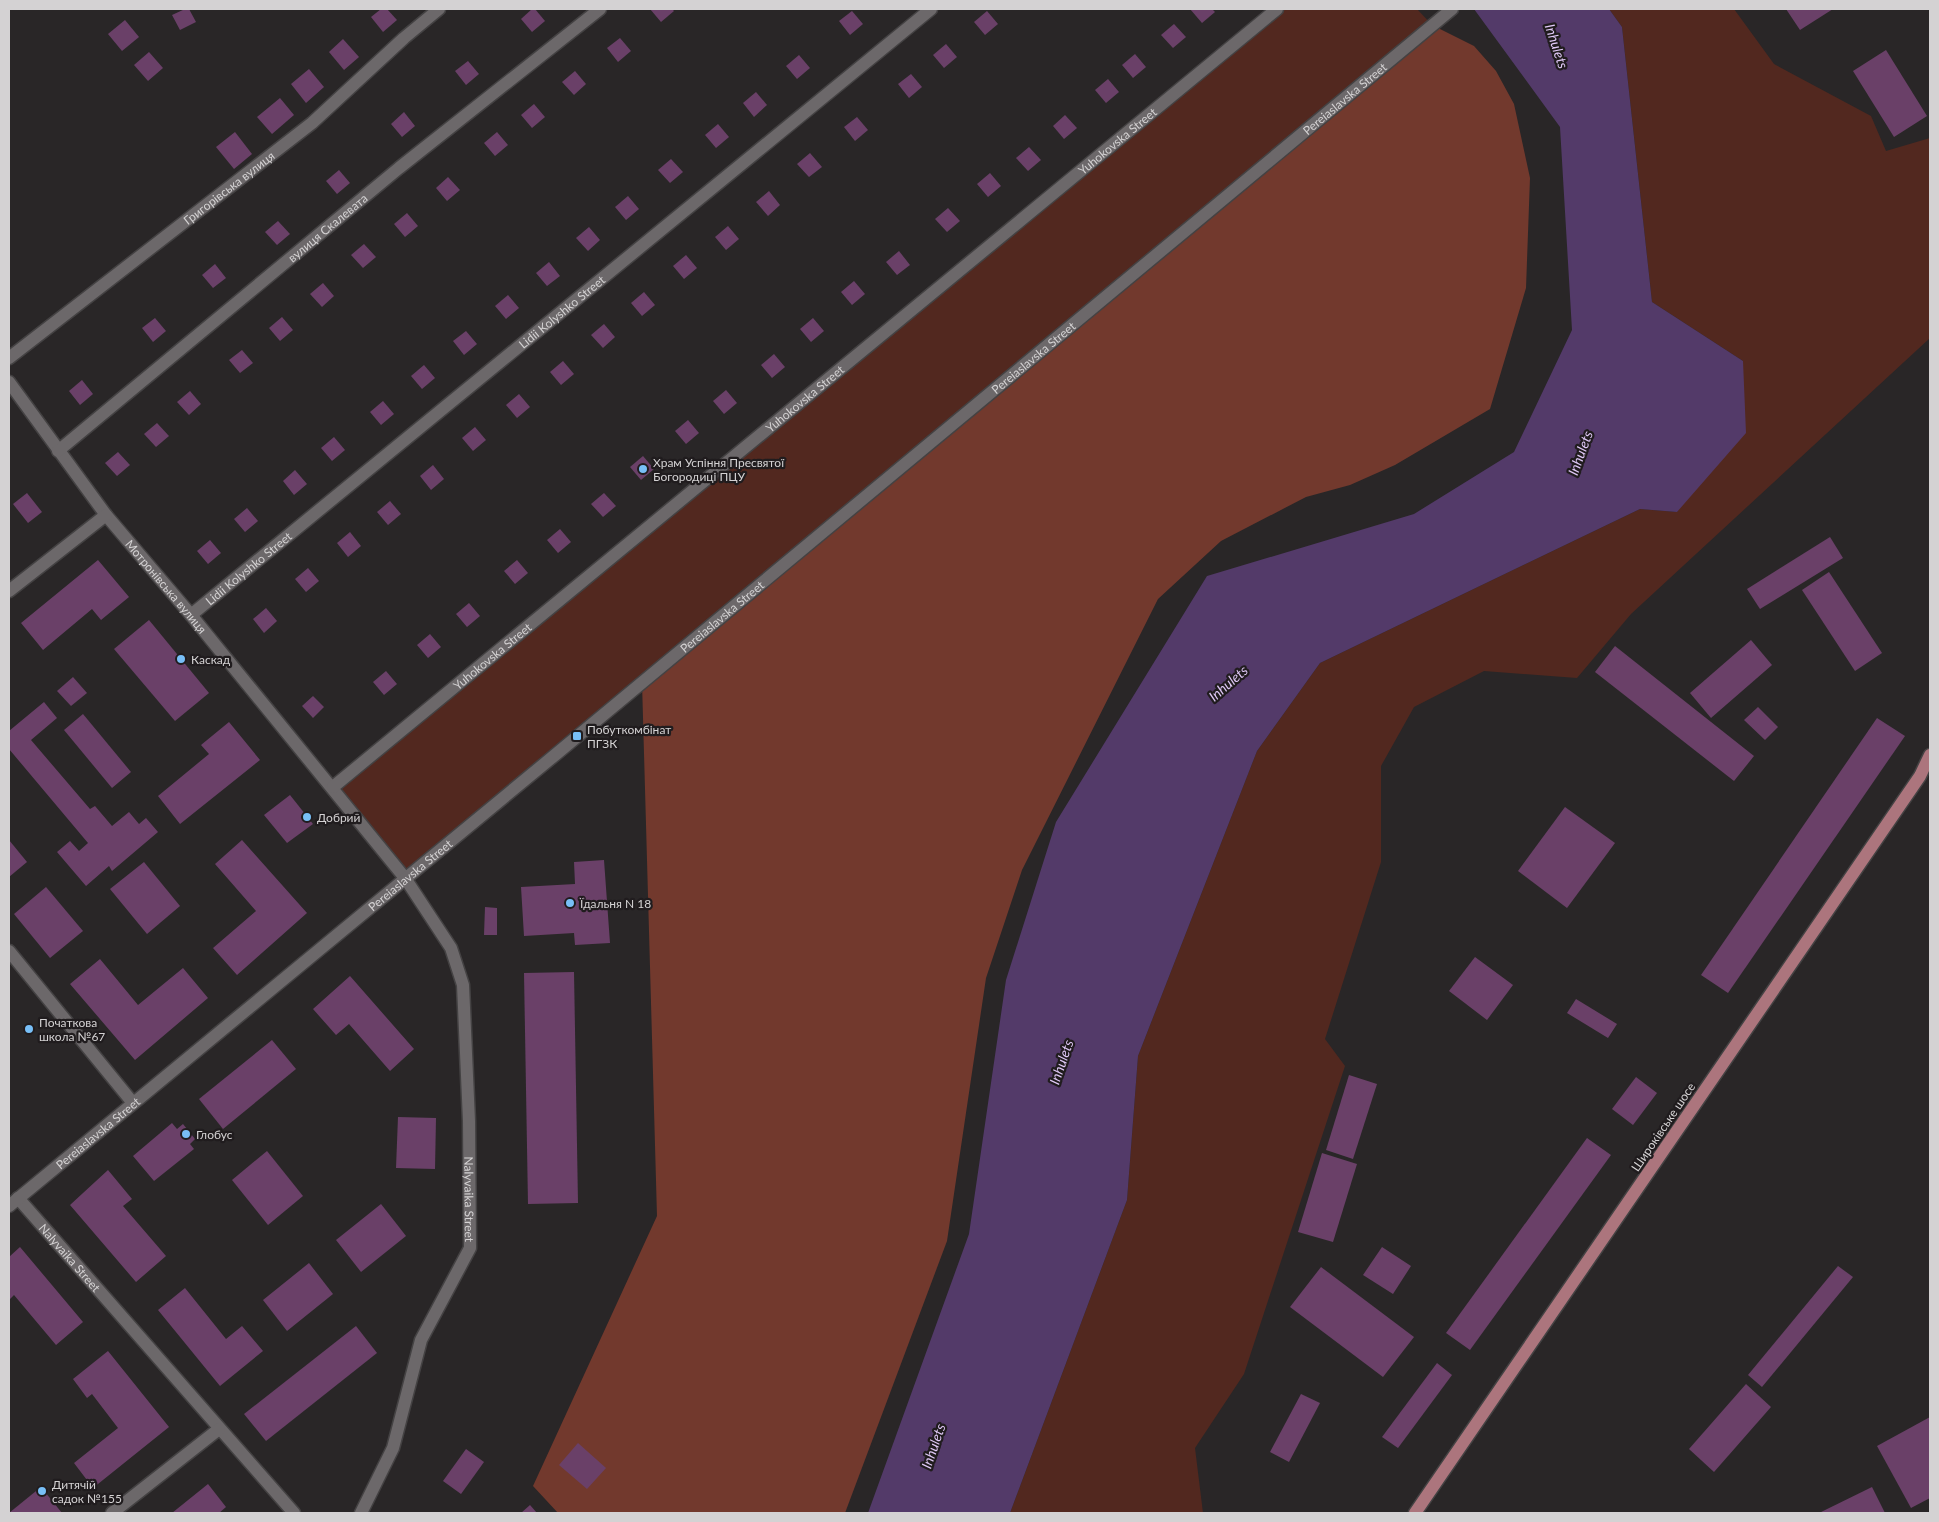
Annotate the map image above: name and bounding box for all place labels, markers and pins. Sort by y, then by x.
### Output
place label: Храм Успіння Пресвятої Богородиці ПЦУ [653,455,785,484]
marker: Храм Успіння Пресвятої Богородиці ПЦУ [637,463,649,475]
place label: Каскад [191,652,231,667]
marker: Каскад [175,653,187,665]
place label: Побуткомбінат ПГЗК [587,722,671,751]
marker: Побуткомбінат ПГЗК [571,730,583,742]
place label: Добрий [317,810,361,825]
marker: Добрий [301,811,313,823]
place label: Їдальня N 18 [579,896,651,911]
marker: Їдальня N 18 [564,897,576,909]
place label: Початкова школа №67 [39,1015,105,1044]
marker: Початкова школа №67 [23,1023,35,1035]
place label: Глобус [196,1127,233,1142]
marker: Глобус [180,1128,192,1140]
place label: Дитячій садок №155 [52,1477,122,1506]
marker: Дитячій садок №155 [36,1485,48,1497]

